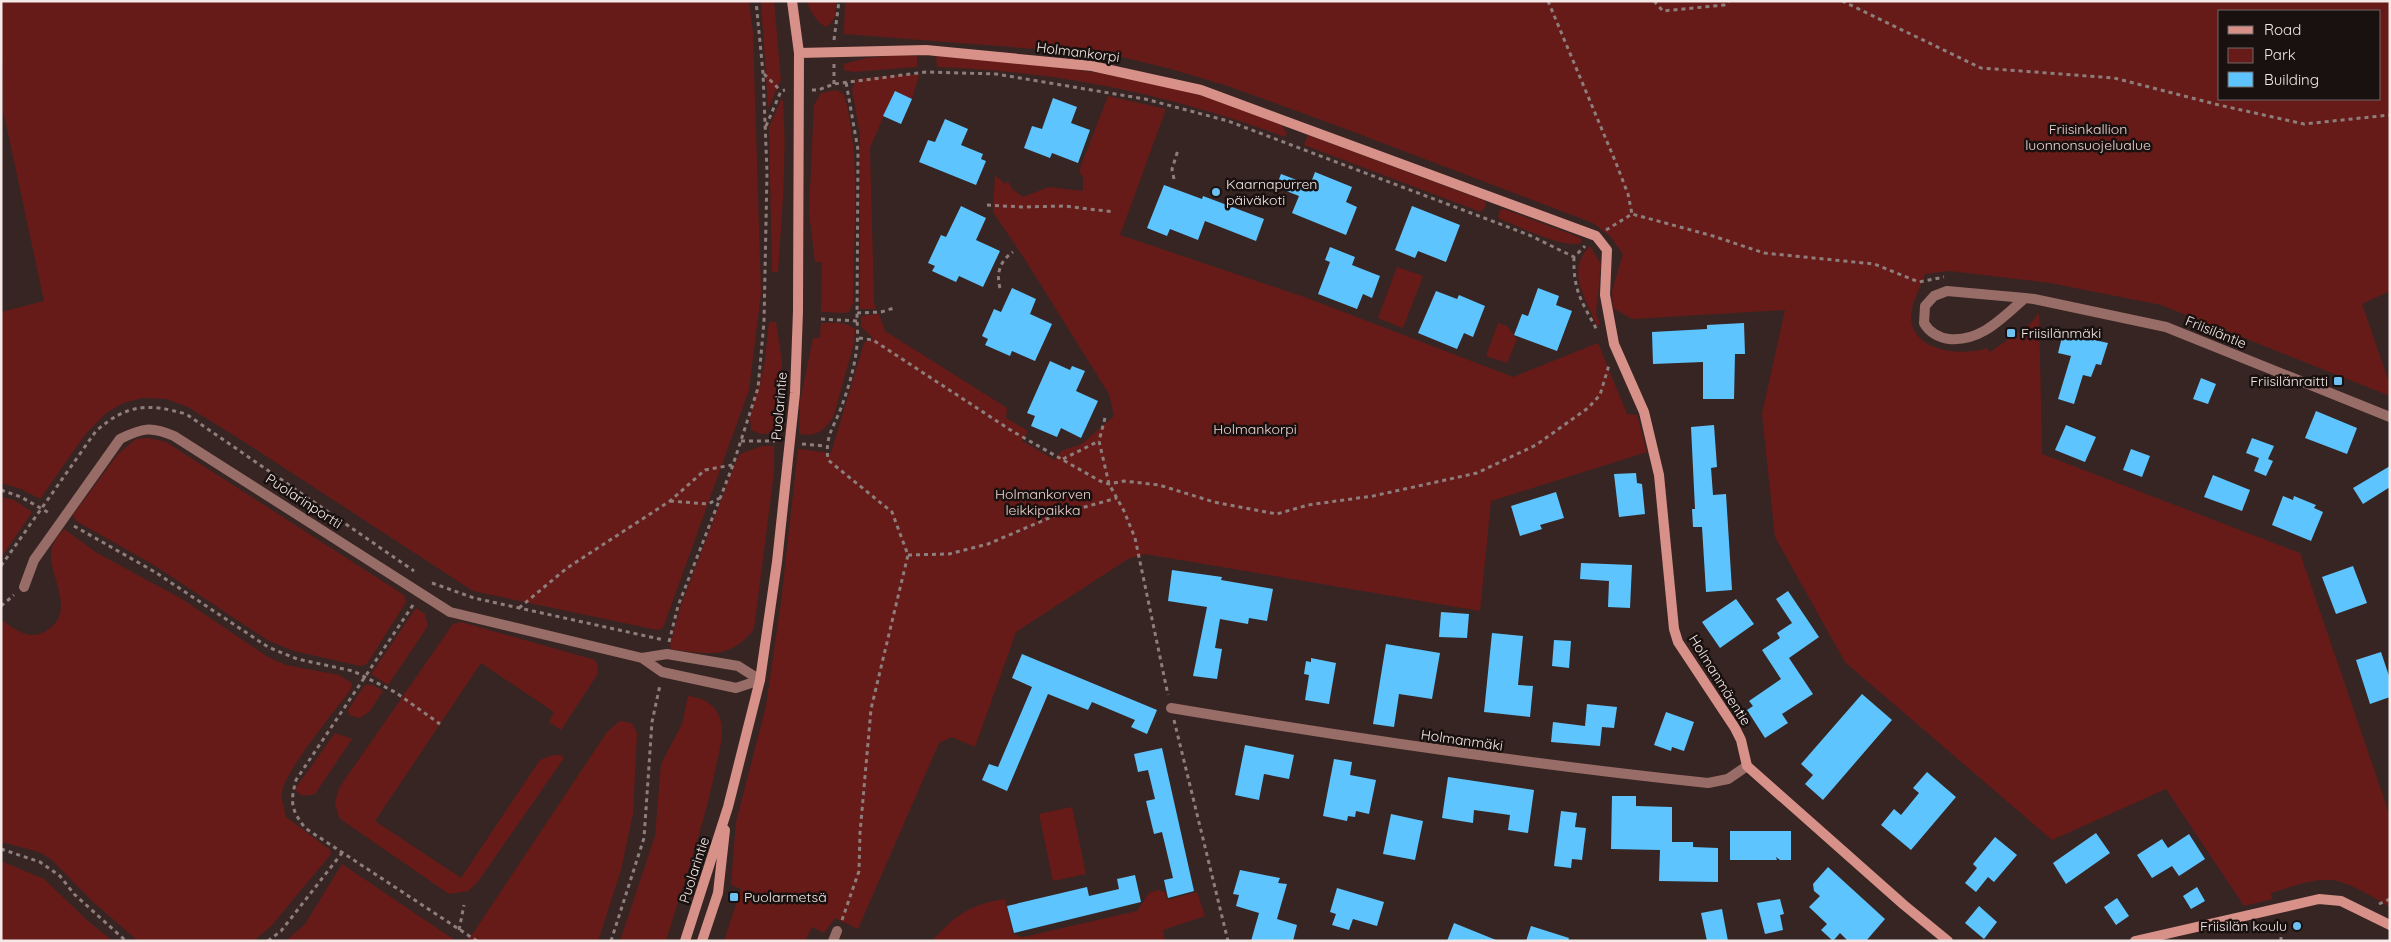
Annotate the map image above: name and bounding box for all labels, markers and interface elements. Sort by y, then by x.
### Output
legend [2218,10,2381,100]
text: Road [2264,20,2301,39]
street label: Holmankorpi [1035,38,1121,66]
text: Park [2264,45,2296,64]
text: Building [2264,70,2319,89]
park label: Friisinkallion luonnonsuojelualue [2025,120,2151,154]
place label: Kaarnapurren päiväkoti [1226,175,1317,209]
marker: Kaarnapurren päiväkoti [1210,186,1222,198]
street label: Friisiläntie [2183,312,2249,352]
place label: Friisilänmäki [2021,324,2101,342]
marker: Friisilänmäki [2005,327,2017,339]
street label: Puolarintie [767,371,791,441]
place label: Friisilänraitti [2250,372,2328,390]
marker: Friisilänraitti [2332,375,2344,387]
park label: Holmankorpi [1213,420,1297,438]
street label: Puolarinportti [262,470,346,532]
park label: Holmankorven leikkipaikka [995,485,1091,519]
street label: Holmanmäentie [1685,631,1755,729]
street label: Holmanmäki [1420,725,1504,755]
street label: Puolarintie [675,835,713,905]
place label: Puolarmetsä [744,888,827,906]
marker: Puolarmetsä [728,891,740,903]
place label: Friisilän koulu [2200,917,2287,935]
marker: Friisilän koulu [2291,920,2303,932]

